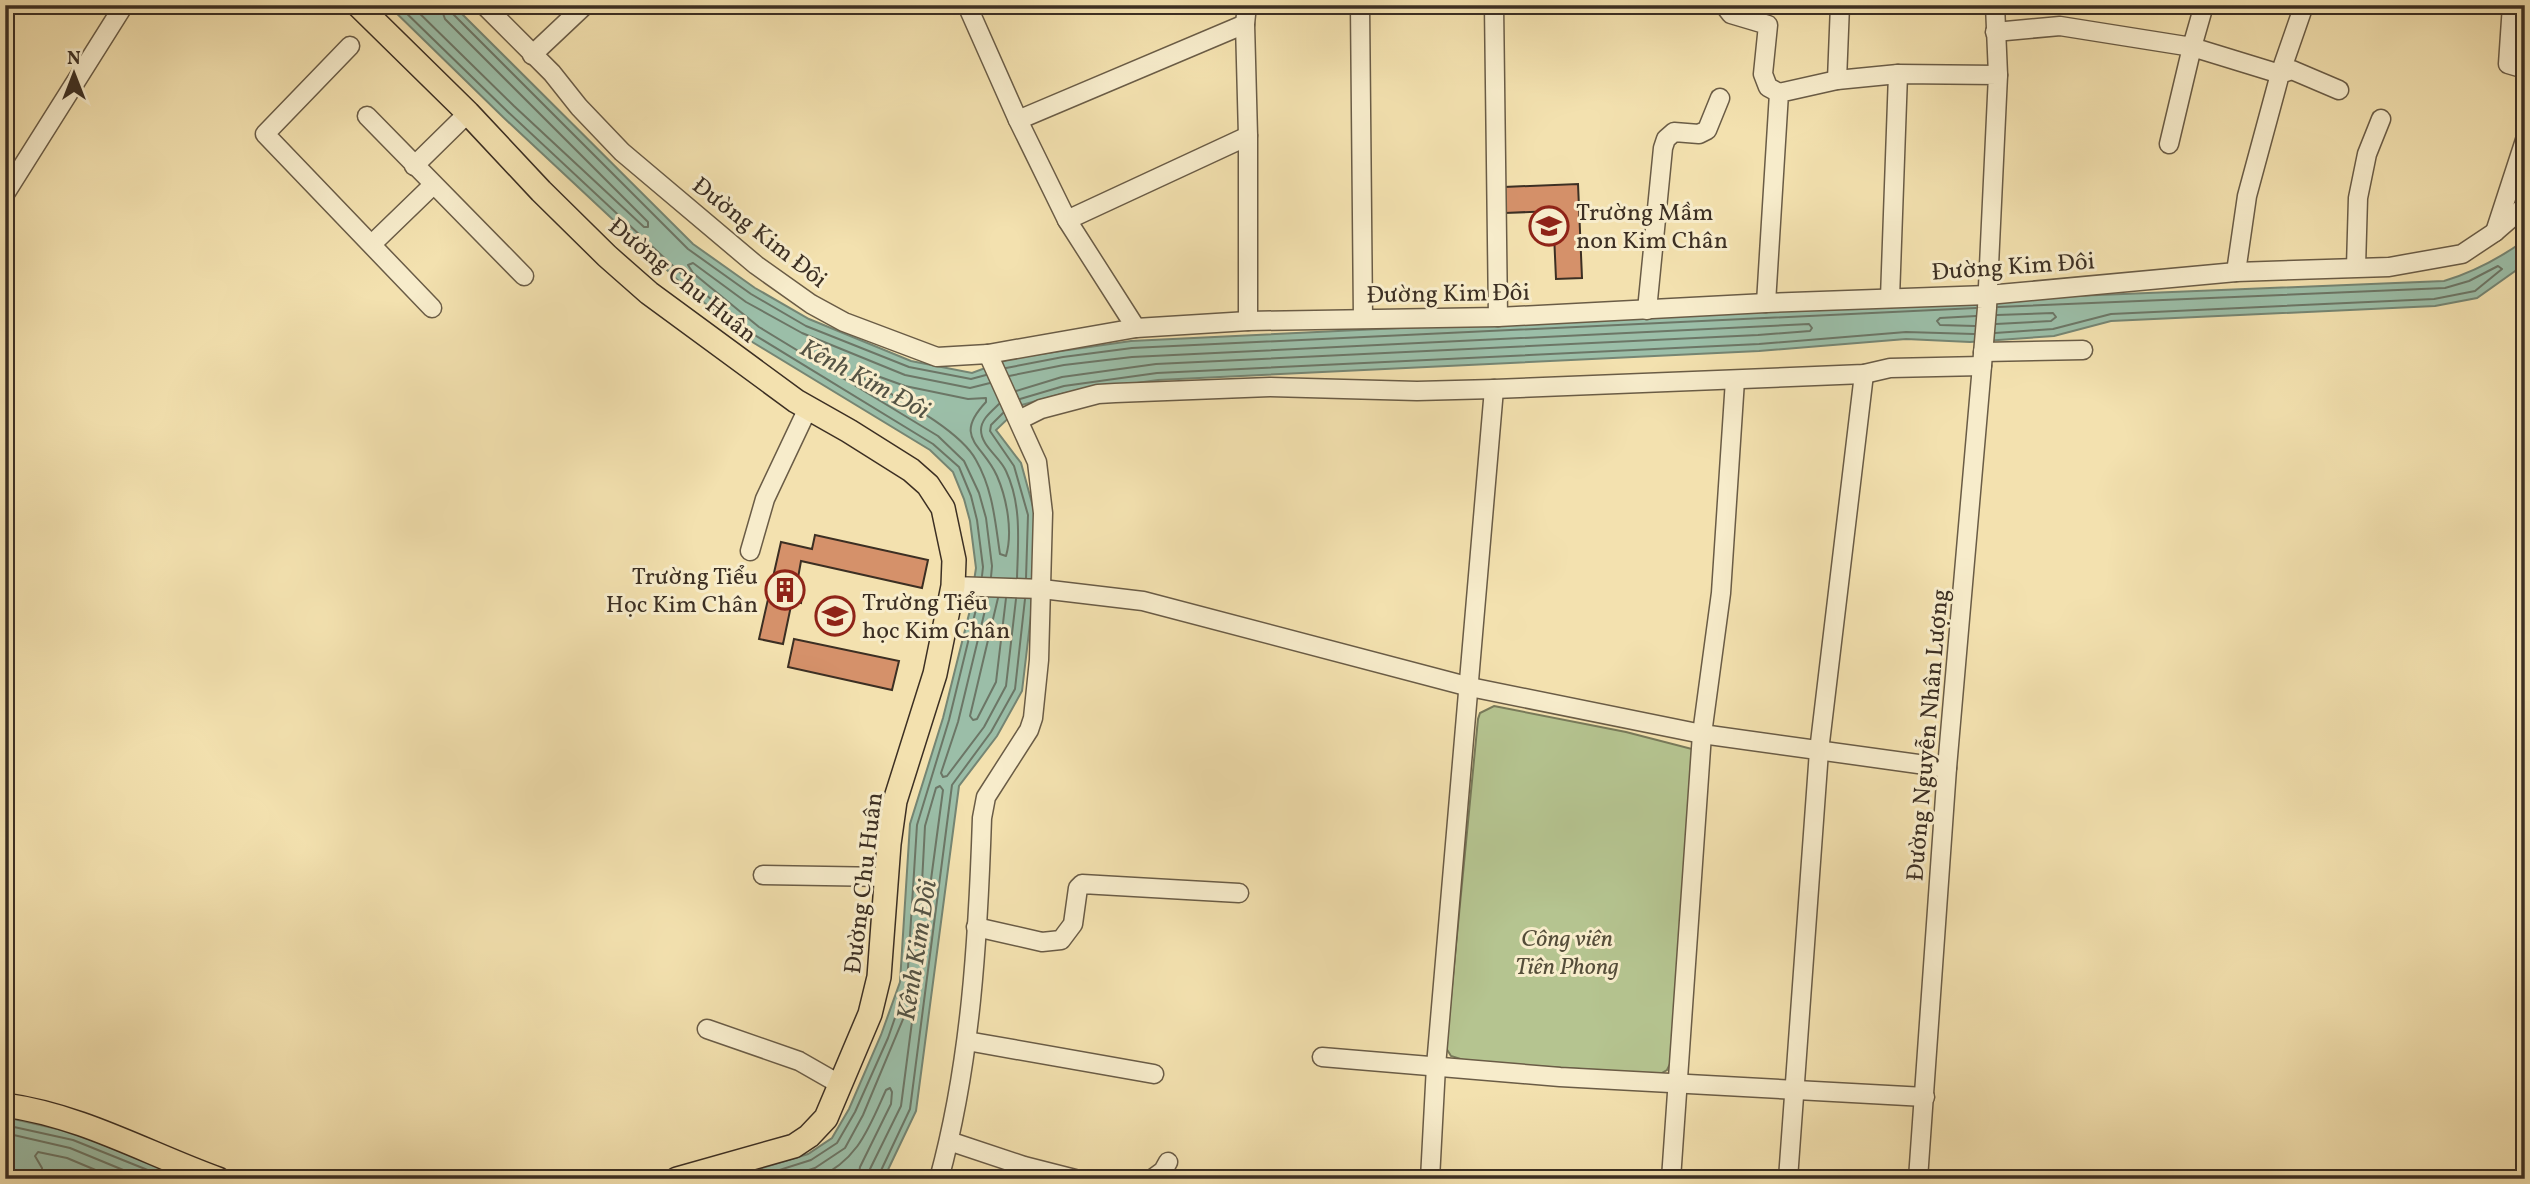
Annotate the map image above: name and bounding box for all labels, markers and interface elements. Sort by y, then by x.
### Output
north arrow [38,38,108,108]
text: N [67,46,81,72]
street label: Đường Kim Đôi [684,170,834,297]
place label: Trường Mầm non Kim Chân [1576,197,1728,259]
school or university icon: Trường Mầm non Kim Chân [1528,205,1570,247]
street label: Đường Chu Huân [600,211,763,352]
street label: Đường Kim Đôi [1930,245,2096,291]
street label: Đường Kim Đôi [1366,277,1530,313]
water label: Kênh Kim Đôi [793,331,936,429]
place label: Trường Tiểu Học Kim Chân [606,561,758,623]
building icon: Trường Tiểu Học Kim Chân [764,569,806,611]
place label: Trường Tiểu học Kim Chân [862,587,1010,649]
street label: Đường Nguyễn Nhân Lượng [1899,588,1959,883]
school or university icon: Trường Tiểu học Kim Chân [814,595,856,637]
street label: Đường Chu Huân [837,791,893,976]
water label: Kênh Kim Đôi [889,877,947,1023]
park label: Công viên Tiên Phong [1515,923,1619,985]

